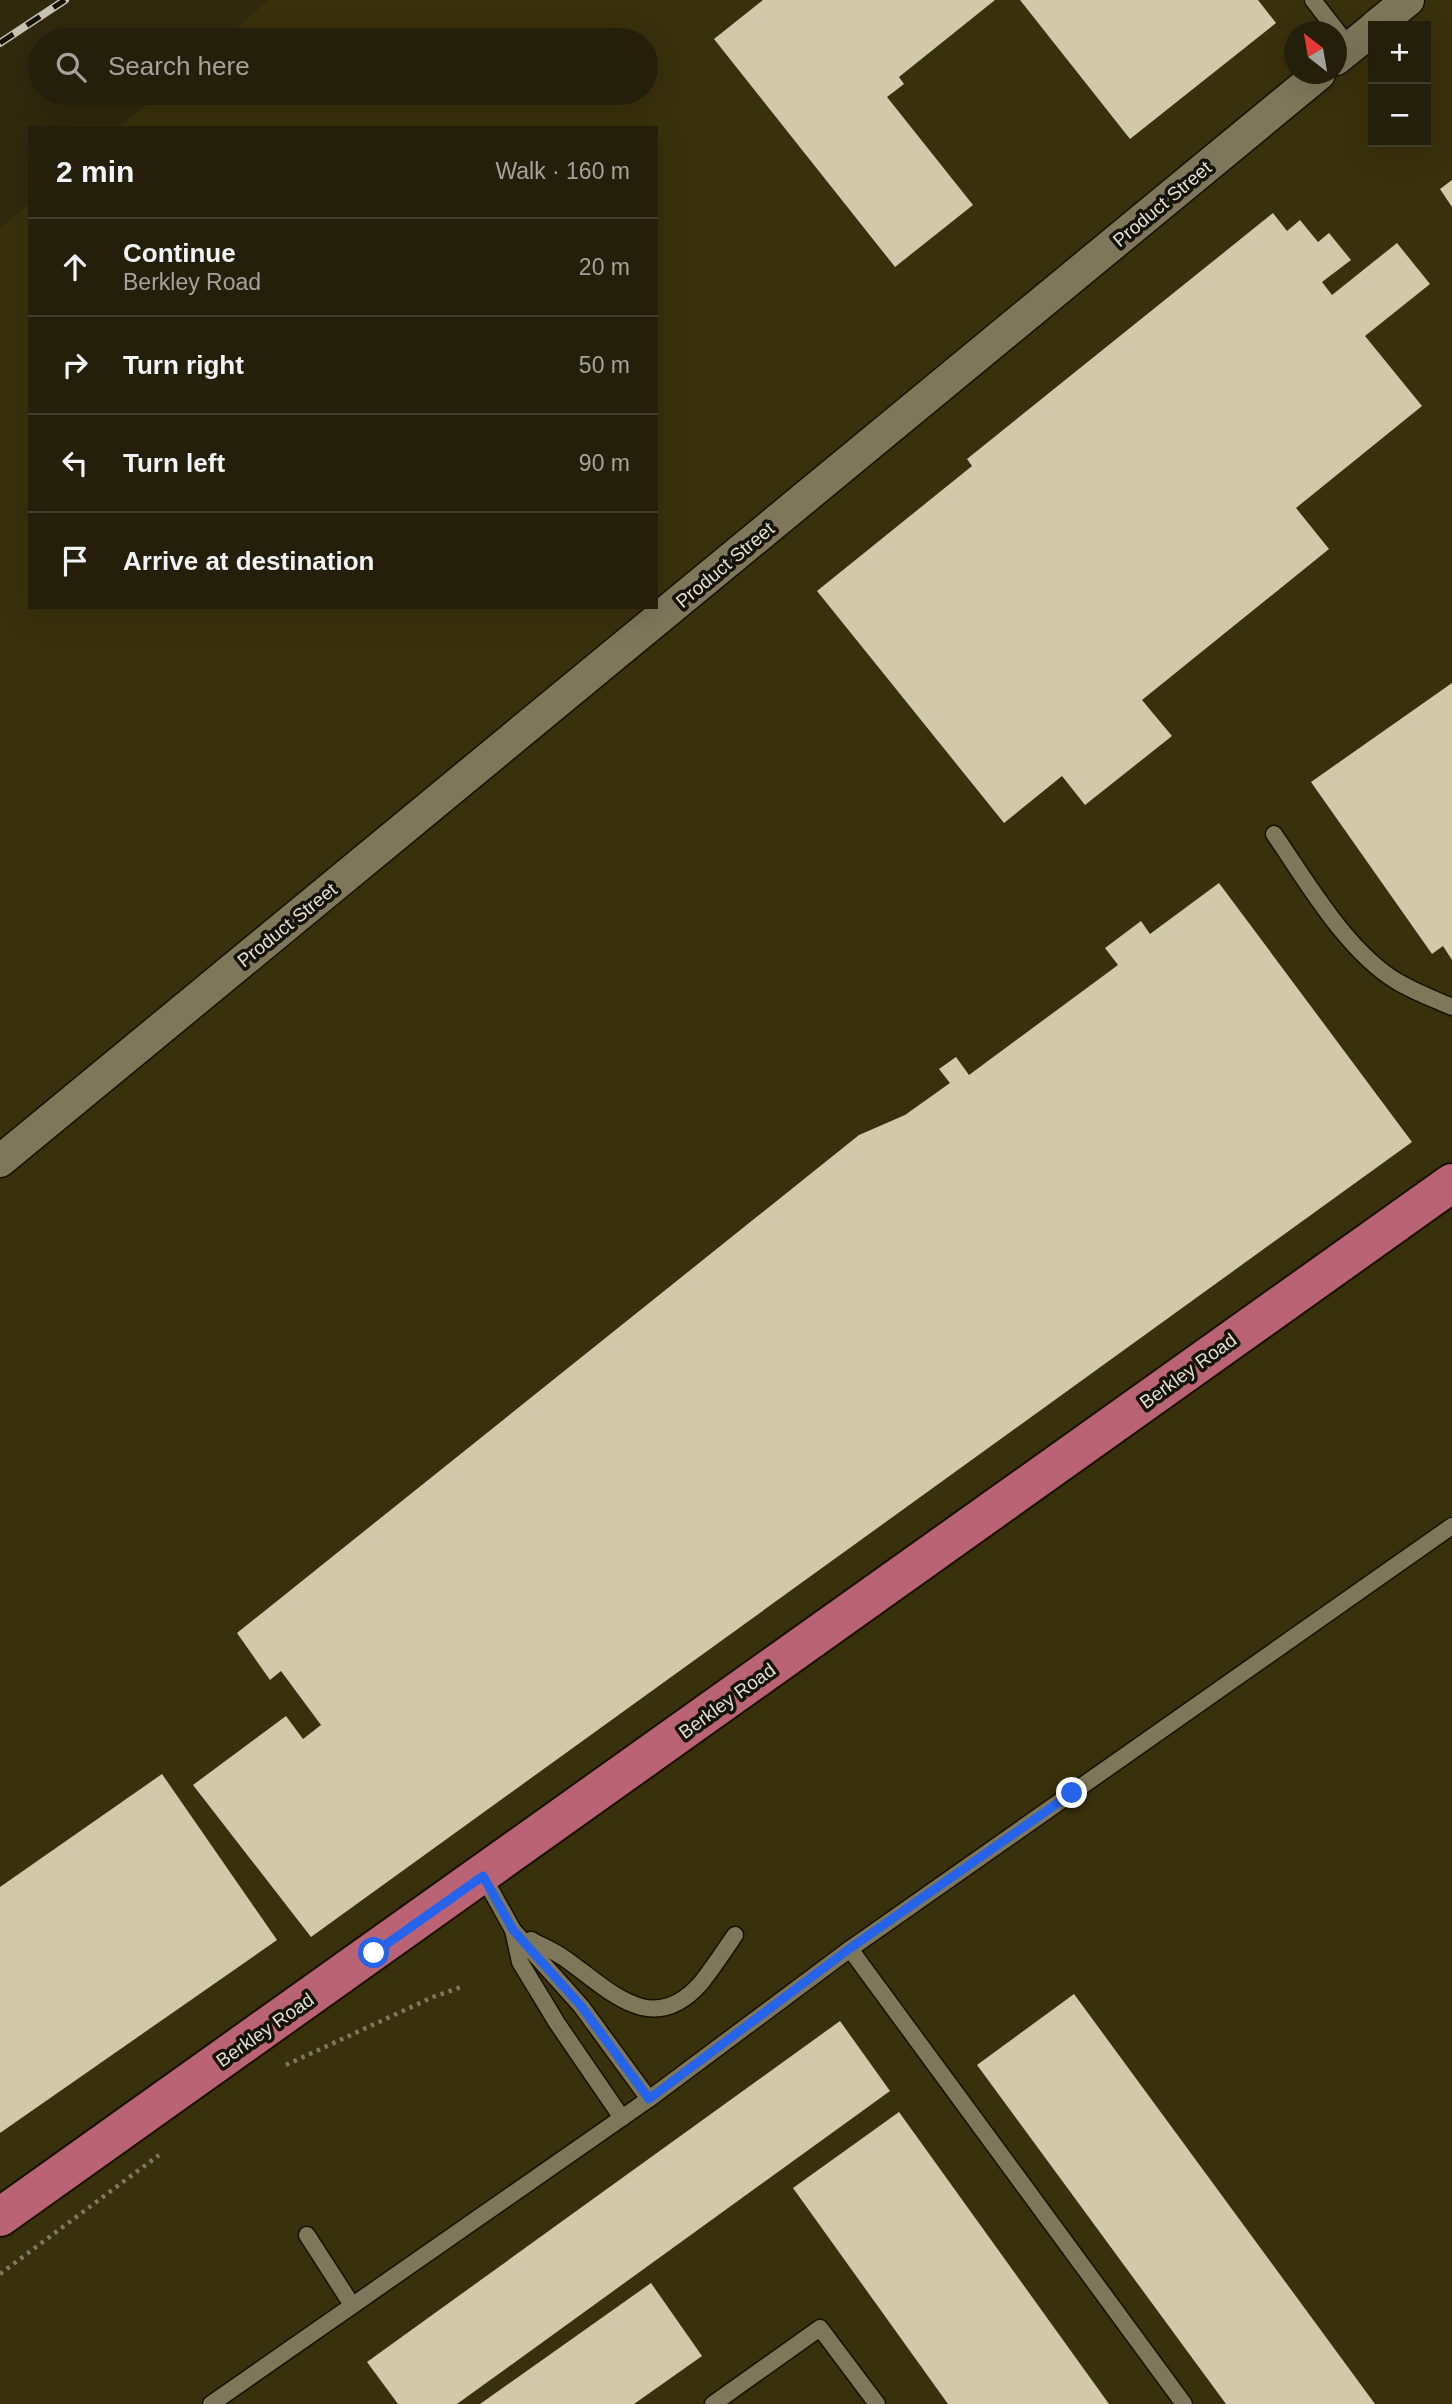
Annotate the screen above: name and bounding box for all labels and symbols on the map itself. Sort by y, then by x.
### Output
north arrow [1284,21,1347,84]
street label: Product Street [1109,156,1216,251]
street label: Product Street [672,517,779,612]
street label: Product Street [233,878,341,971]
street label: Berkley Road [1136,1329,1240,1413]
street label: Berkley Road [675,1659,779,1743]
route end [1056,1777,1087,1808]
route start [358,1937,389,1968]
street label: Berkley Road [212,1989,318,2071]

